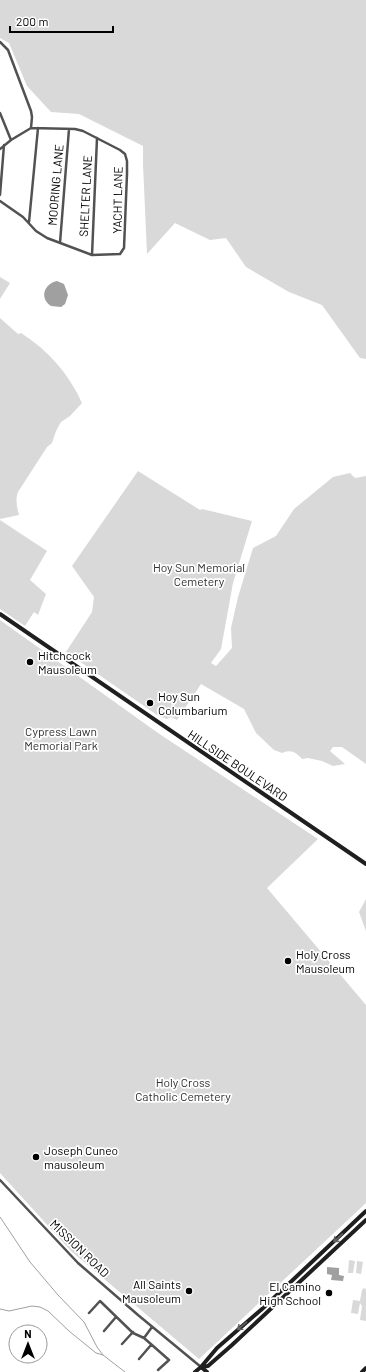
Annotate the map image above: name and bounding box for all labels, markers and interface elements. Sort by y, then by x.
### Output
scale bar [10,8,113,34]
text: 200 m [16,14,48,28]
street label: MOORING LANE [44,144,66,226]
street label: SHELTER LANE [76,155,94,237]
street label: YACHT LANE [109,166,125,234]
park label: Hoy Sun Memorial Cemetery [153,560,245,588]
place label: Hitchcock Mausoleum [38,648,97,676]
marker: Hitchcock Mausoleum [25,657,35,667]
place label: Hoy Sun Columbarium [158,689,227,717]
marker: Hoy Sun Columbarium [145,698,155,708]
park label: Cypress Lawn Memorial Park [24,724,98,752]
street label: HILLSIDE BOULEVARD [186,727,290,803]
place label: Holy Cross Mausoleum [296,947,355,975]
marker: Holy Cross Mausoleum [283,956,293,966]
park label: Holy Cross Catholic Cemetery [135,1075,231,1103]
place label: Joseph Cuneo mausoleum [44,1143,118,1171]
marker: Joseph Cuneo mausoleum [31,1152,41,1162]
street label: MISSION ROAD [48,1216,112,1280]
one-way arrow [333,1233,343,1243]
place label: All Saints Mausoleum [122,1277,181,1305]
place label: El Camino High School [259,1279,321,1307]
marker: All Saints Mausoleum [184,1286,194,1296]
marker: El Camino High School [324,1288,334,1298]
one-way arrow [237,1322,248,1331]
north arrow [8,1324,48,1364]
text: N [24,1327,32,1340]

